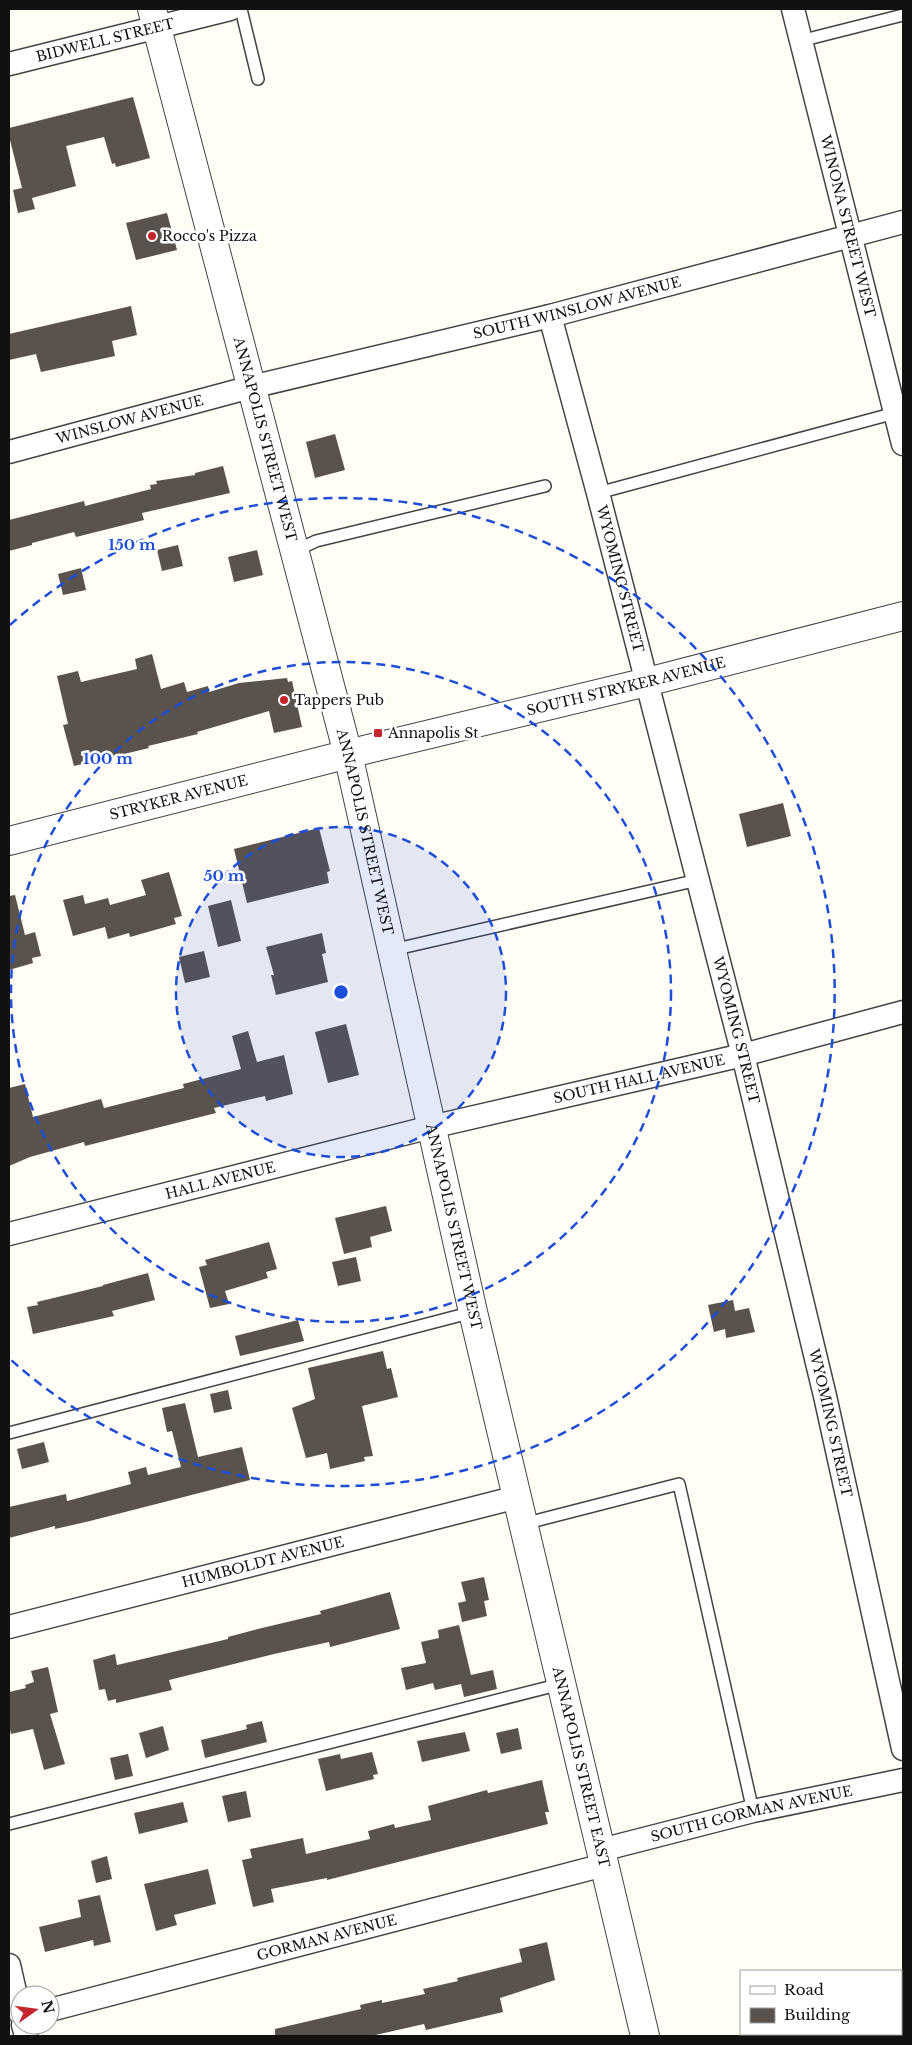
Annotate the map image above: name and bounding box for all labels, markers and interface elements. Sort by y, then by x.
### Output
street label: BIDWELL STREET [34,14,176,66]
street label: WINONA STREET WEST [816,132,880,319]
place label: Rocco's Pizza [162,227,257,245]
marker: Rocco's Pizza [146,230,158,242]
street label: SOUTH WINSLOW AVENUE [471,273,683,343]
street label: ANNAPOLIS STREET WEST [229,334,301,544]
street label: WINSLOW AVENUE [53,391,205,448]
street label: WYOMING STREET [592,502,648,654]
text: 150 m [108,535,156,554]
street label: SOUTH STRYKER AVENUE [525,653,727,720]
place label: Tappers Pub [294,691,384,709]
marker: Tappers Pub [278,694,290,706]
place label: Annapolis St [387,724,479,742]
street label: ANNAPOLIS STREET WEST [332,726,397,937]
marker: Annapolis St [372,727,384,739]
text: 100 m [83,749,133,768]
street label: STRYKER AVENUE [108,771,249,824]
text: 50 m [204,866,245,885]
street label: WYOMING STREET [709,953,763,1106]
centre of rings [332,983,350,1001]
street label: SOUTH HALL AVENUE [552,1050,727,1107]
street label: ANNAPOLIS STREET WEST [422,1121,486,1332]
street label: HALL AVENUE [163,1158,277,1203]
street label: WYOMING STREET [805,1346,856,1499]
street label: HUMBOLDT AVENUE [180,1533,346,1591]
street label: ANNAPOLIS STREET EAST [548,1664,614,1869]
street label: SOUTH GORMAN AVENUE [649,1782,854,1846]
street label: GORMAN AVENUE [255,1911,399,1965]
legend [740,1970,902,2035]
text: Road [784,1980,824,1999]
north arrow [10,1985,60,2035]
text: N [37,1998,58,2015]
text: Building [784,2005,851,2024]

